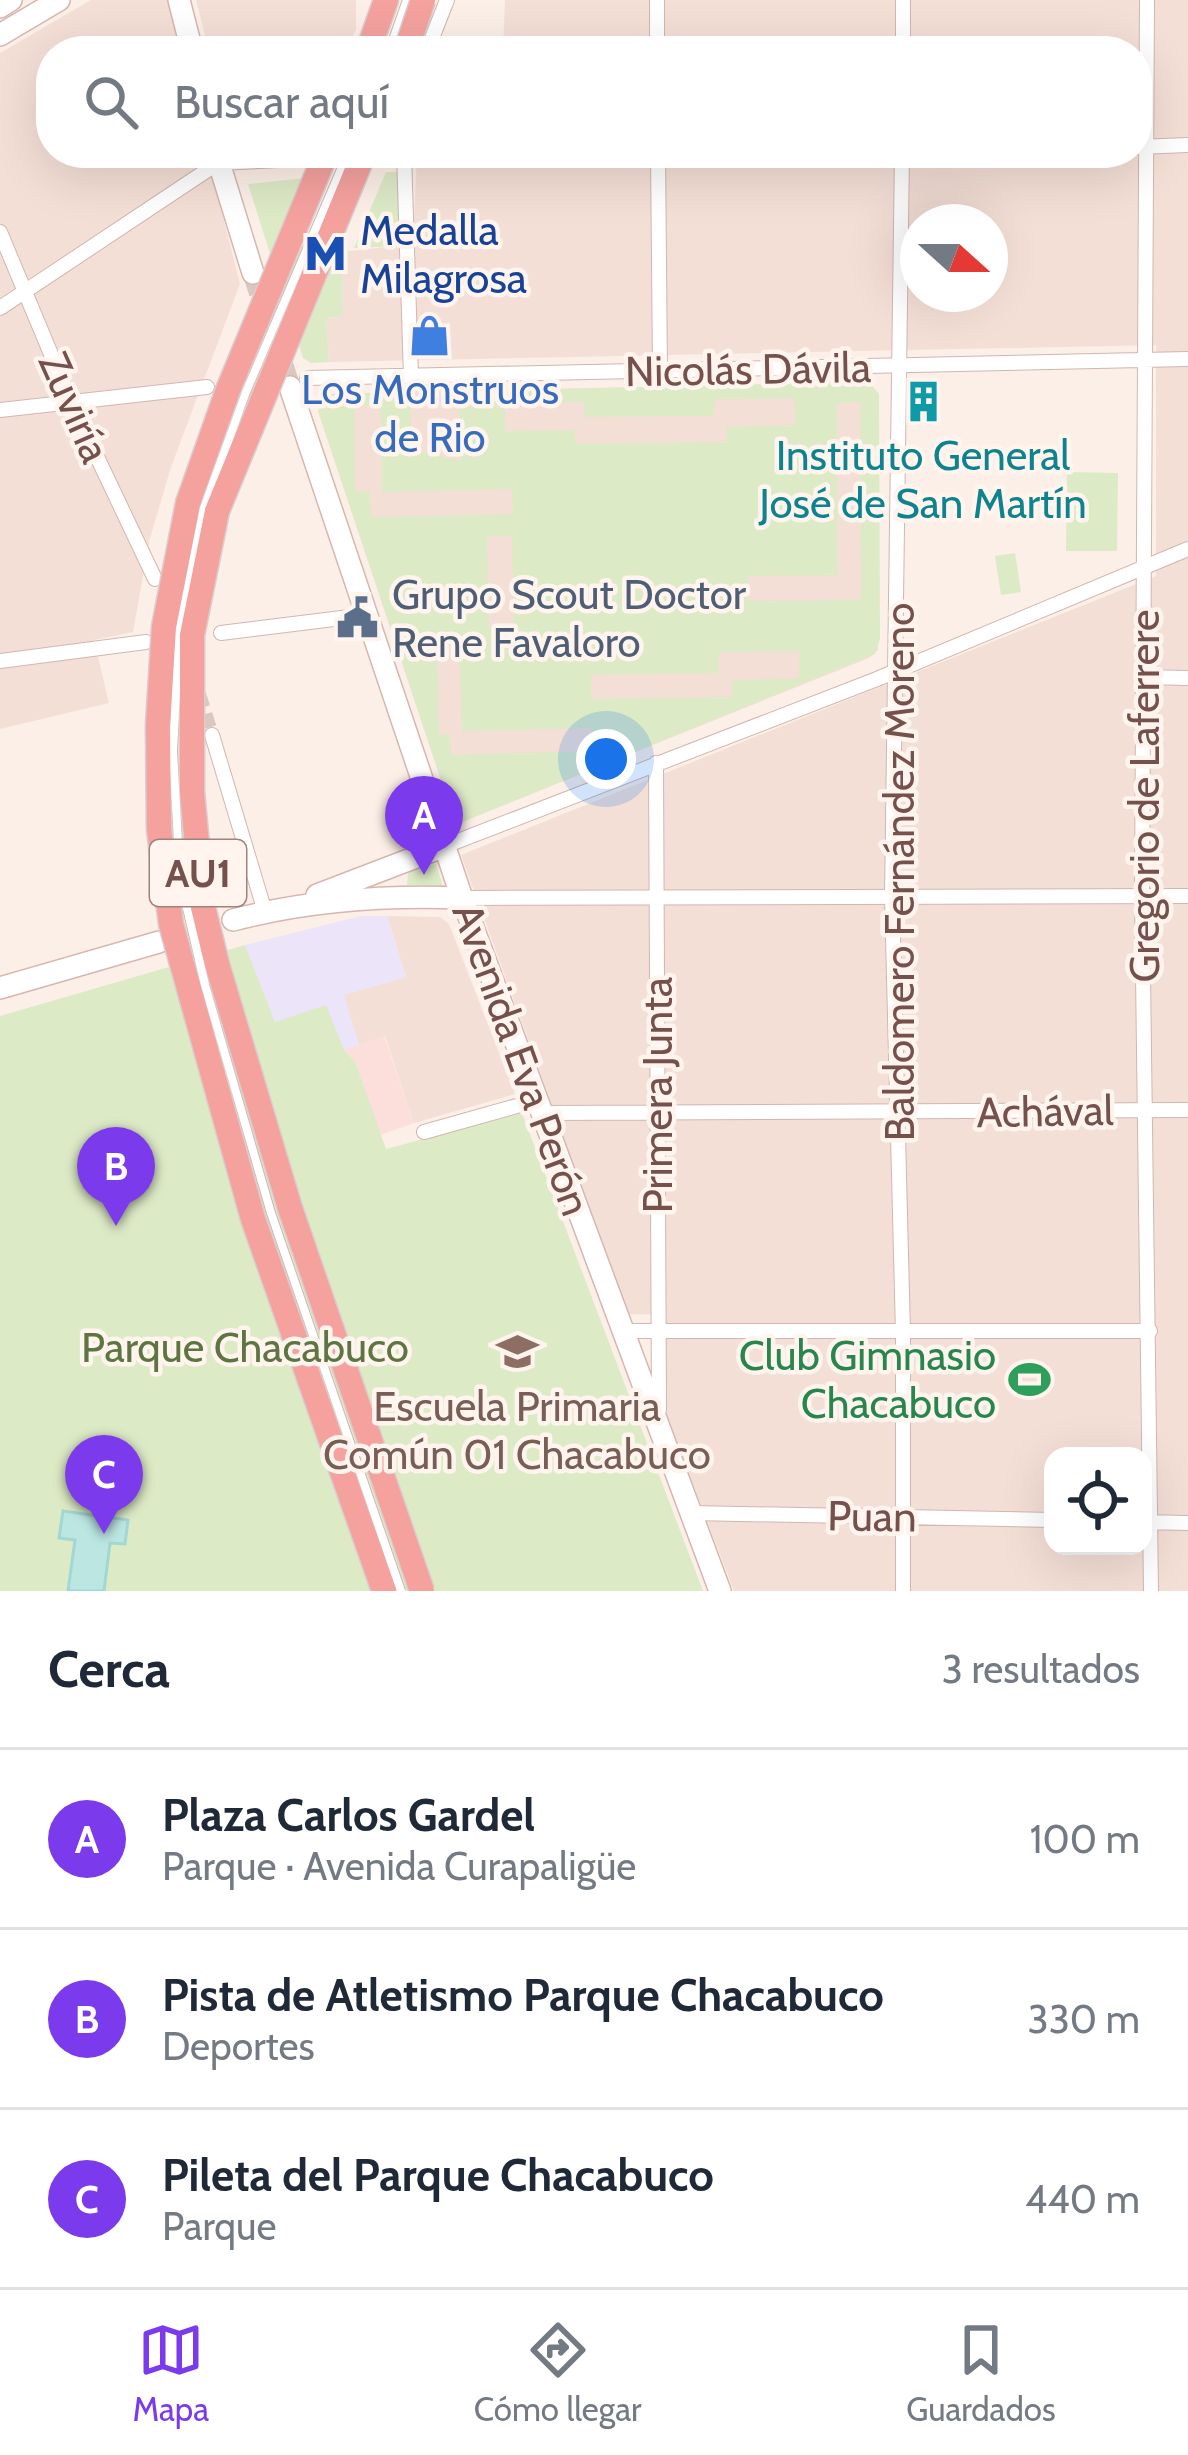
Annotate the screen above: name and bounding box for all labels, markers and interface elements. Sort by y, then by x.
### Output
search box [36,36,1152,168]
icon: search [78,69,144,135]
text: Buscar aquí [174,75,389,129]
place label: Medalla Milagrosa [360,204,527,304]
north arrow [900,204,1008,312]
metro station icon: Medalla Milagrosa [303,231,349,277]
shop icon: Los Monstruos de Rio [407,312,453,358]
street label: Nicolás Dávila [625,341,871,397]
street label: Zuviría [28,344,122,470]
place label: Los Monstruos de Rio [301,363,559,463]
building icon: Instituto General José de San Martín [900,378,946,424]
place label: Instituto General José de San Martín [758,429,1087,529]
place label: Grupo Scout Doctor Rene Favaloro [392,568,747,668]
public building icon: Grupo Scout Doctor Rene Favaloro [335,595,381,641]
street label: Baldomero Fernández Moreno [873,603,925,1141]
street label: Gregorio de Laferrere [1118,610,1170,982]
your location [576,729,636,789]
pin: A [385,776,463,875]
road number: AU1 [150,840,246,906]
street label: Avenida Eva Perón [441,896,603,1222]
street label: Primera Junta [631,977,683,1213]
street label: Achával [976,1084,1114,1138]
pin: B [77,1127,155,1226]
park label: Parque Chacabuco [81,1321,409,1373]
school or university icon: Escuela Primaria Común 01 Chacabuco [494,1329,540,1375]
place label: Club Gimnasio Chacabuco [739,1329,996,1429]
sports icon: Club Gimnasio Chacabuco [1007,1356,1053,1402]
place label: Escuela Primaria Común 01 Chacabuco [323,1380,711,1480]
pin: C [65,1435,143,1534]
map controls [1044,1447,1152,1555]
button: locate [1044,1447,1152,1555]
street label: Puan [827,1489,917,1543]
text: Cerca [48,1638,170,1700]
text: 3 resultados [942,1645,1140,1693]
text: Plaza Carlos Gardel [162,1788,535,1842]
text: A [75,1815,99,1863]
text: 100 m [1030,1815,1140,1863]
text: Parque · Avenida Curapaligüe [162,1842,636,1890]
text: Pista de Atletismo Parque Chacabuco [162,1968,884,2022]
text: B [75,1995,99,2043]
text: 330 m [1028,1995,1140,2043]
text: Deportes [162,2022,315,2070]
text: Pileta del Parque Chacabuco [162,2148,714,2202]
text: C [75,2175,99,2223]
text: 440 m [1025,2175,1140,2223]
text: Parque [162,2202,276,2250]
tab: Mapa [132,2317,209,2429]
tab: Cómo llegar [474,2317,641,2429]
tab: Guardados [906,2317,1056,2429]

